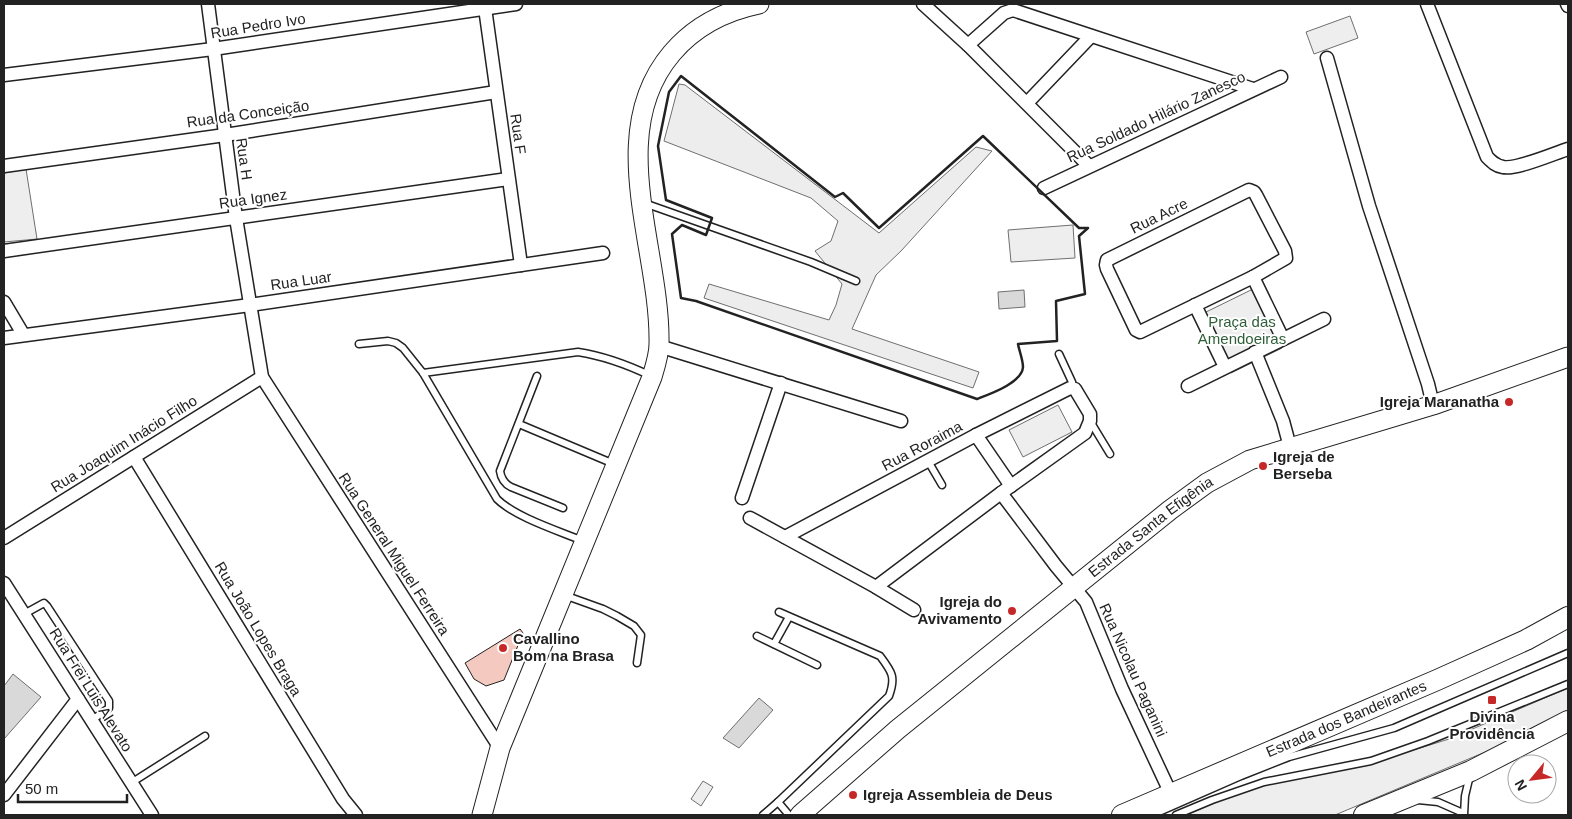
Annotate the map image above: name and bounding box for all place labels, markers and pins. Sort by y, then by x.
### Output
place label: Igreja Maranatha [1380,393,1500,410]
marker: Igreja Maranatha [1503,396,1515,408]
place label: Igreja de Berseba [1273,448,1335,482]
marker: Igreja de Berseba [1257,460,1269,472]
place label: Igreja do Avivamento [918,593,1002,627]
marker: Igreja do Avivamento [1006,605,1018,617]
place label: Cavallino Bom na Brasa [513,630,615,664]
marker: Cavallino Bom na Brasa [497,642,509,654]
marker: Divina Providência [1486,694,1498,706]
place label: Divina Providência [1449,708,1535,742]
place label: Igreja Assembleia de Deus [863,786,1053,803]
marker: Igreja Assembleia de Deus [847,789,859,801]

